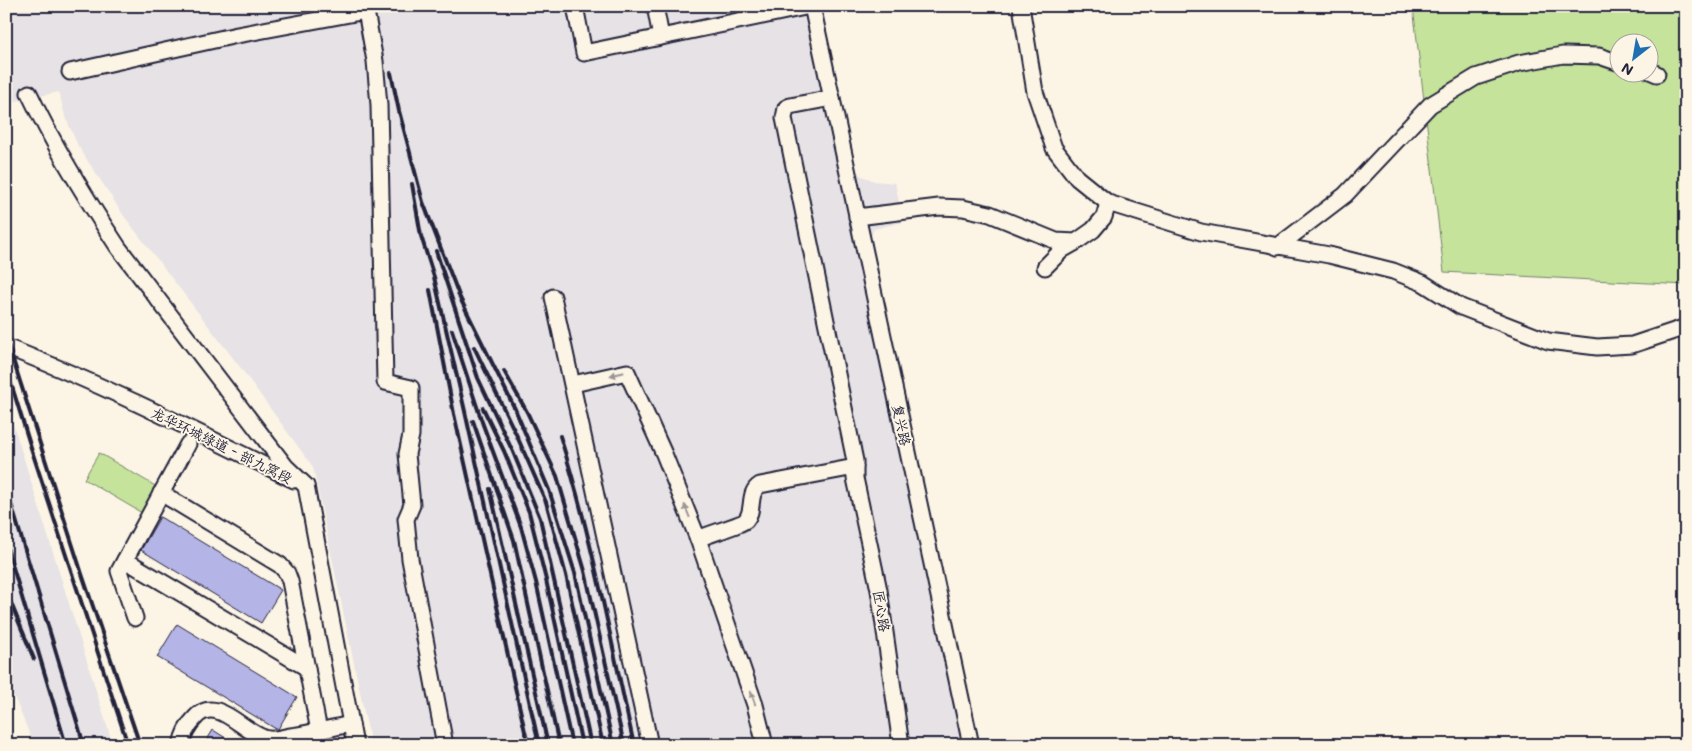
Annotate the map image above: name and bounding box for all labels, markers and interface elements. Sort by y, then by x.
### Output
north arrow [1610,32,1660,82]
text: N [1618,59,1637,80]
one-way arrow [610,370,625,378]
street label: 复兴路 [888,402,916,448]
street label: 龙华环城绿道 - 部九窝段 [148,403,296,487]
one-way arrow [683,504,691,518]
street label: 匠心路 [869,589,895,633]
one-way arrow [749,690,756,705]

